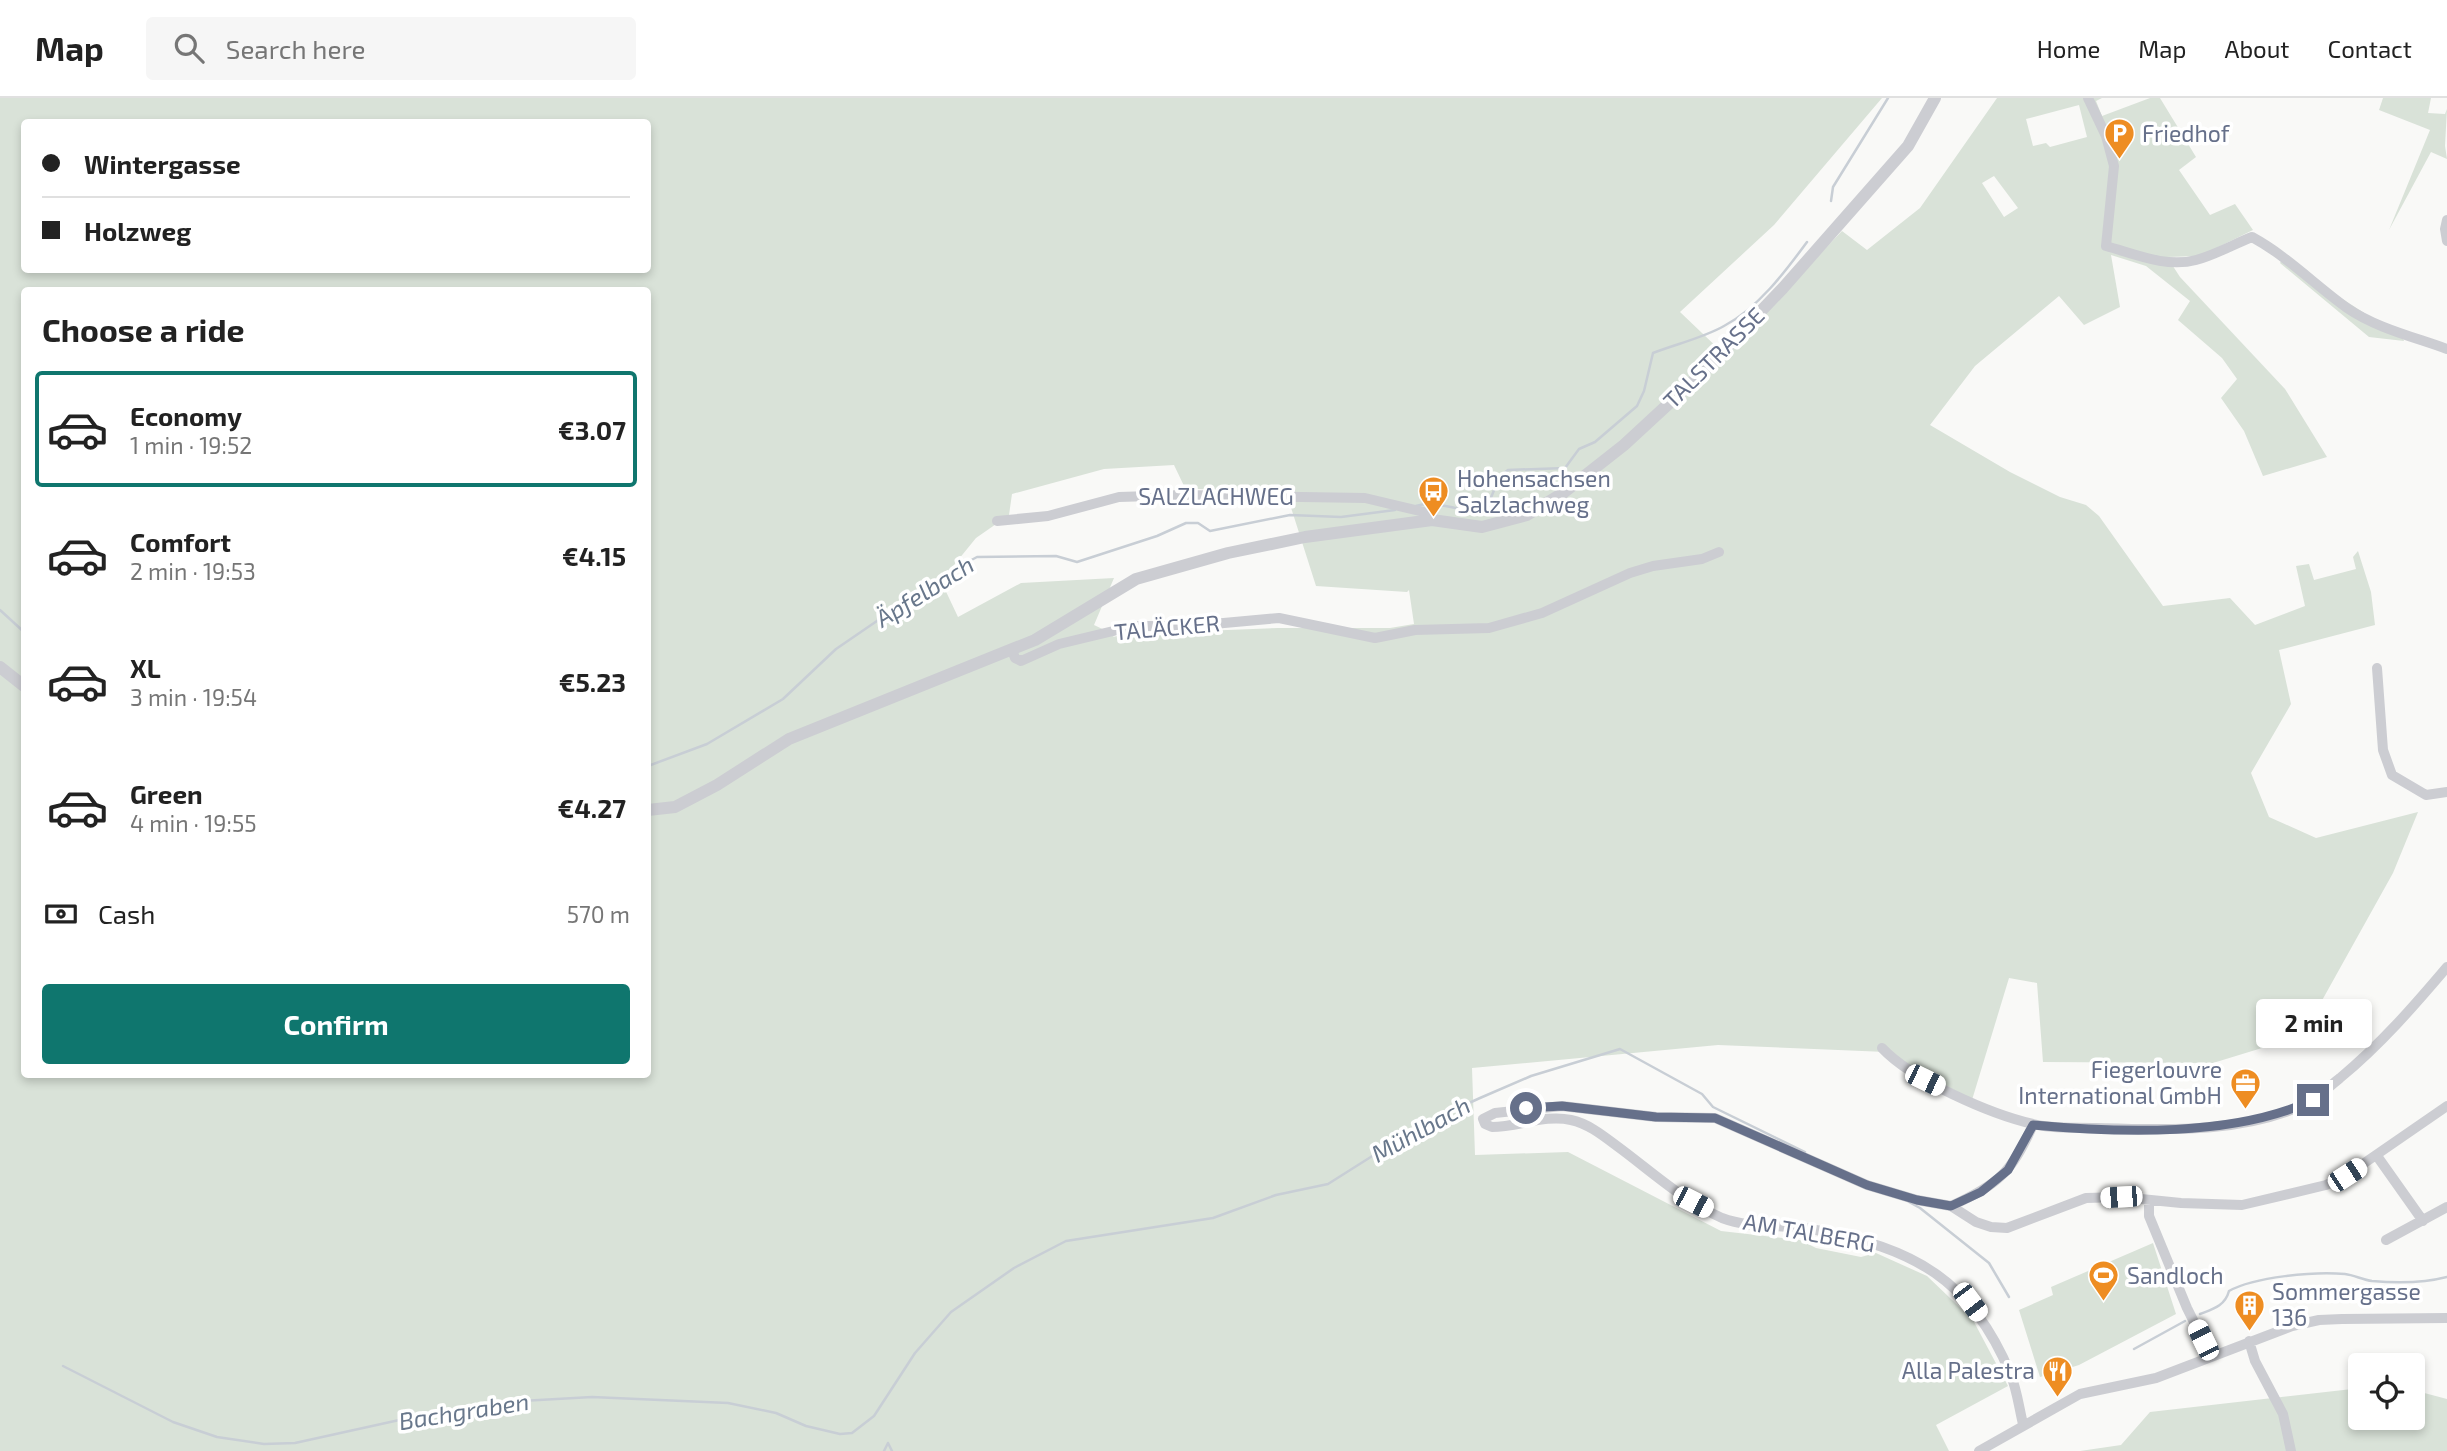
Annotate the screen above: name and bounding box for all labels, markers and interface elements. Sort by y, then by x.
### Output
search box [146,17,636,80]
text: Map [35,28,104,68]
icon: search [170,29,208,67]
text: Search here [226,33,365,64]
text: Home [2037,34,2100,63]
text: Map [2138,34,2186,63]
text: About [2224,34,2290,63]
text: Contact [2328,34,2412,63]
parking icon: Friedhof [2102,117,2136,161]
place label: Friedhof [2142,119,2231,147]
text: Wintergasse [84,148,241,179]
text: Holzweg [84,215,191,246]
street label: TALSTRASSE [1657,301,1770,414]
text: Choose a ride [42,310,245,348]
icon: car [46,398,109,461]
text: Economy [130,400,242,431]
text: €3.07 [558,414,626,445]
text: 1 min · 19:52 [130,431,252,459]
place label: Hohensachsen Salzlachweg [1457,464,1611,518]
bus stop icon: Hohensachsen Salzlachweg [1417,475,1451,519]
street label: SALZLACHWEG [1138,482,1294,510]
icon: car [46,524,109,587]
text: Comfort [130,526,231,557]
text: €4.15 [562,540,626,571]
water label: Äpfelbach [869,549,979,633]
text: 2 min · 19:53 [130,557,256,585]
street label: TALÄCKER [1113,608,1221,646]
icon: car [46,650,109,713]
text: XL [130,652,161,683]
text: €5.23 [559,666,626,697]
text: 3 min · 19:54 [130,683,257,711]
icon: car [46,776,109,839]
text: Green [130,778,203,809]
text: €4.27 [558,792,626,823]
text: 4 min · 19:55 [130,809,257,837]
icon: cash [42,895,80,933]
text: Cash [98,898,155,929]
text: 570 m [567,900,630,928]
button: Confirm [42,984,630,1064]
callout: 2 min [2255,998,2371,1048]
text: 2 min [2285,1009,2343,1037]
place label: Fiegerlouvre International GmbH [2018,1055,2222,1109]
car [1902,1061,1949,1099]
office icon: Fiegerlouvre International GmbH [2228,1066,2262,1110]
route end [2297,1084,2329,1116]
water label: Mühlbach [1366,1090,1475,1168]
route start [1510,1092,1542,1124]
car [2324,1155,2371,1195]
car [1670,1183,1717,1221]
car [2100,1185,2143,1209]
street label: AM TALBERG [1741,1207,1877,1257]
sports icon: Sandloch [2087,1259,2121,1303]
place label: Sandloch [2127,1261,2224,1289]
place label: Sommergasse 136 [2272,1277,2421,1331]
car [1949,1279,1992,1325]
building icon: Sommergasse 136 [2232,1288,2266,1332]
car [2185,1317,2222,1363]
map controls [2348,1353,2425,1430]
button: locate [2348,1353,2425,1430]
restaurant icon: Alla Palestra [2041,1354,2075,1398]
place label: Alla Palestra [1902,1356,2035,1384]
water label: Bachgraben [397,1386,531,1435]

